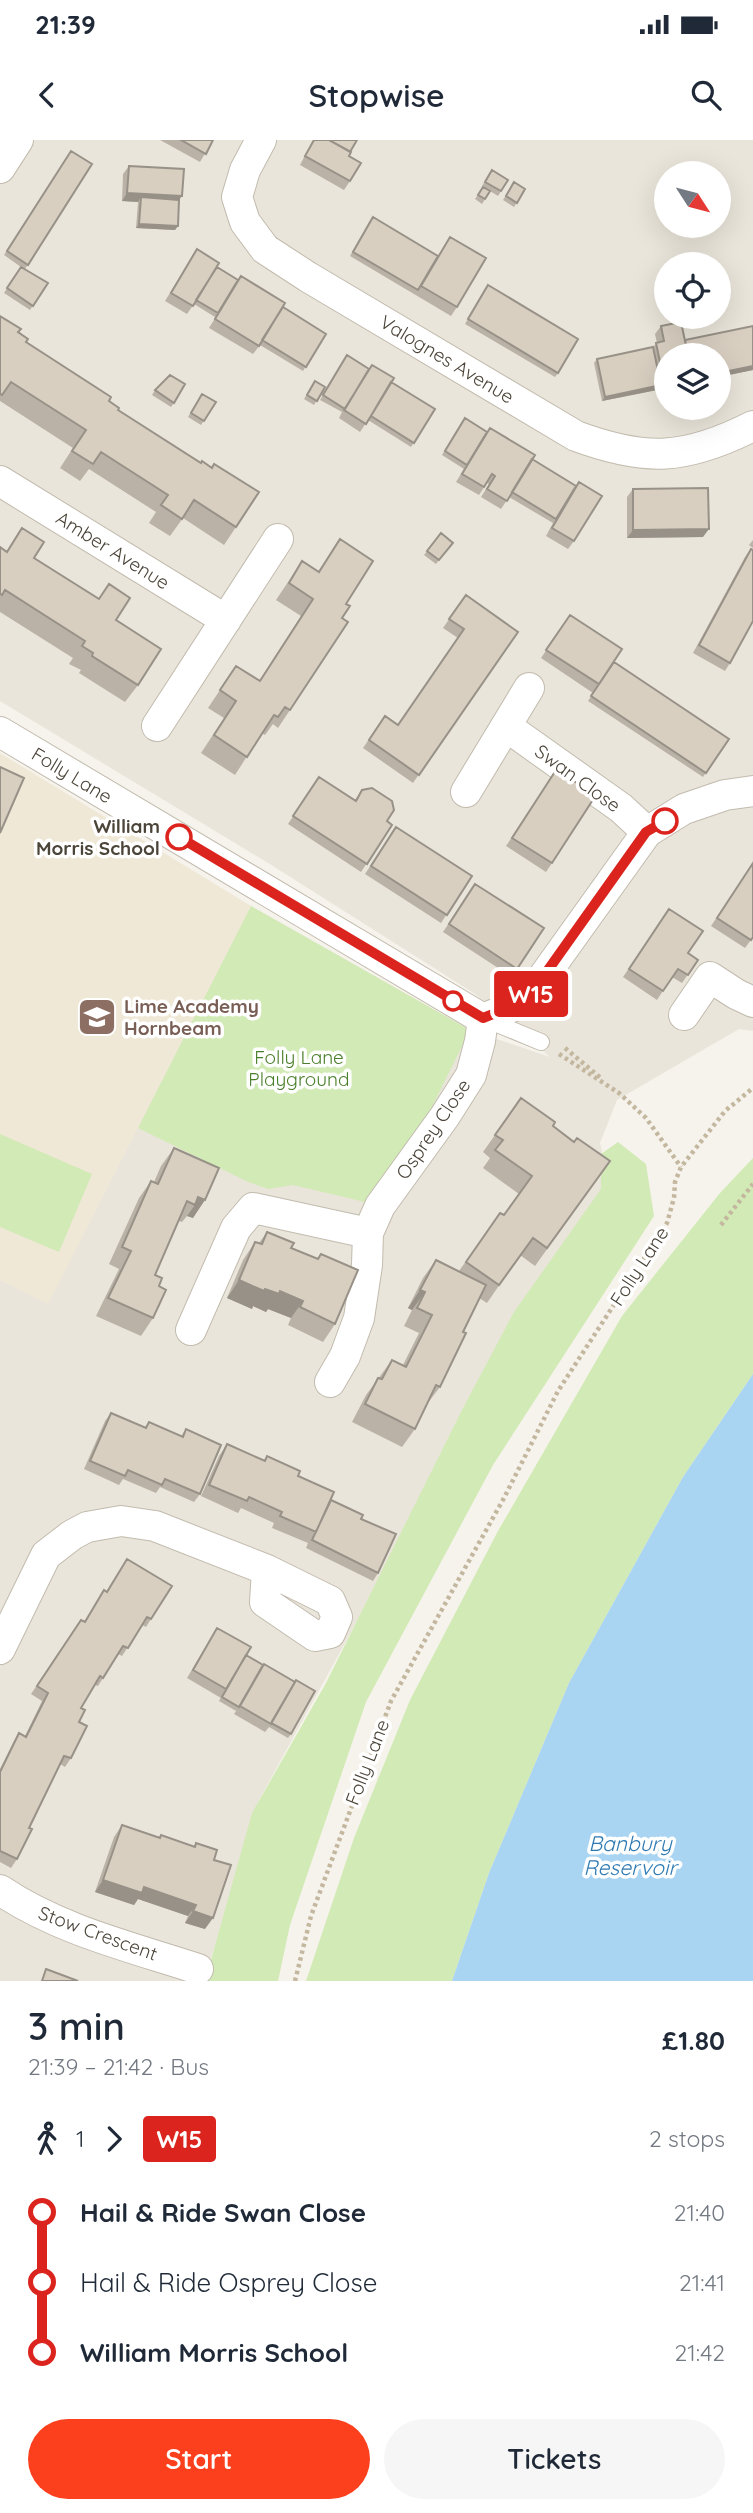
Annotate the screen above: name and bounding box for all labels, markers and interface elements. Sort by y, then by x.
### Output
text: 21:39 [35,8,96,41]
text: Stopwise [308,75,445,115]
icon: back [28,76,66,114]
icon: search [687,76,725,114]
north arrow [654,161,732,238]
map controls [654,161,731,420]
button: locate [654,252,731,329]
street label: Valognes Avenue [376,310,518,408]
button: layers [654,343,731,420]
street label: Amber Avenue [52,506,174,594]
street label: Swan Close [530,739,626,817]
street label: Folly Lane [27,742,117,808]
unlabelled marker [652,808,678,834]
place label: William Morris School [36,814,160,860]
marker: William Morris School [166,824,192,850]
line badge: W15 [491,971,571,1017]
text: W15 [508,979,554,1009]
unlabelled marker [443,991,463,1011]
place label: Lime Academy Hornbeam [124,994,259,1040]
school or university icon: Lime Academy Hornbeam [76,996,118,1038]
park label: Folly Lane Playground [248,1045,350,1091]
street label: Osprey Close [391,1074,475,1184]
street label: Folly Lane [605,1222,673,1310]
street label: Folly Lane [340,1716,394,1808]
water label: Banbury Reservoir [584,1830,679,1880]
street label: Stow Crescent [35,1900,161,1966]
text: 3 min [28,2002,125,2050]
text: £1.80 [662,2024,725,2057]
text: 21:39 – 21:42 · Bus [28,2052,209,2081]
icon: walk [28,2120,66,2158]
icon: forward [95,2120,133,2158]
text: 1 [76,2124,85,2153]
text: W15 [157,2124,202,2154]
text: 2 stops [649,2124,725,2153]
text: Hail & Ride Swan Close [80,2196,366,2229]
text: 21:40 [674,2198,725,2227]
text: Hail & Ride Osprey Close [80,2266,377,2299]
text: 21:41 [679,2268,725,2297]
text: William Morris School [80,2336,348,2369]
text: 21:42 [675,2338,725,2367]
button: Start [28,2419,370,2499]
button: Tickets [384,2419,725,2499]

